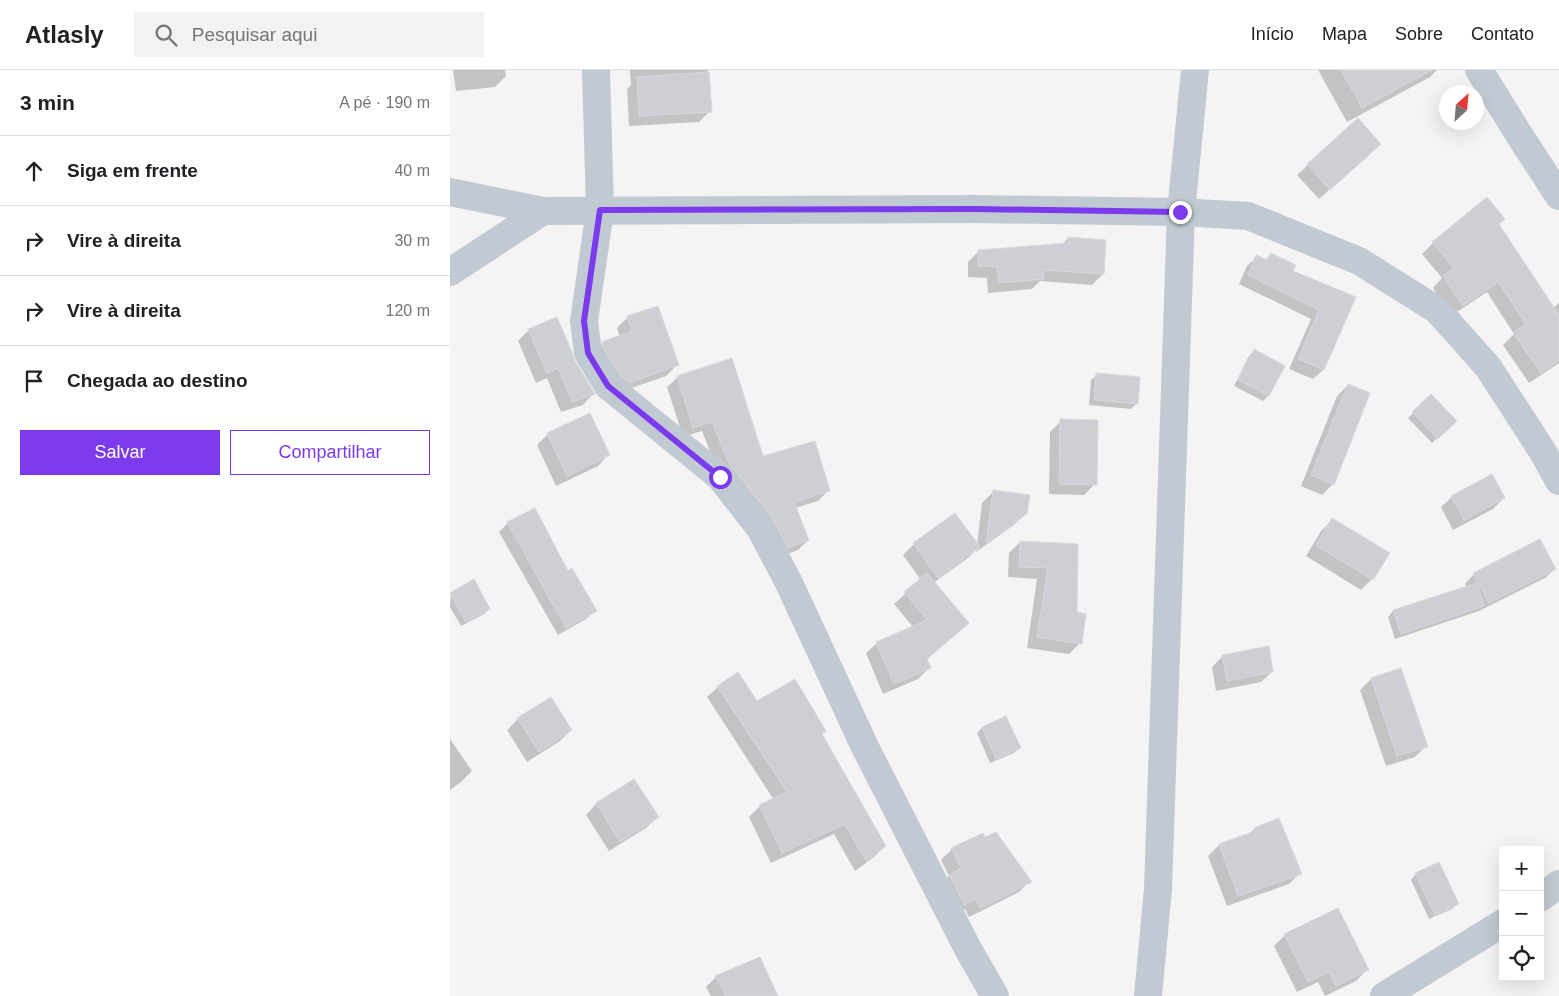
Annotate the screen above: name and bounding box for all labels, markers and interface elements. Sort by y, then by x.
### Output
search box [134,12,484,57]
text: Atlasly [25,21,104,48]
icon: search [152,21,180,49]
text: Pesquisar aqui [192,24,317,45]
text: Início [1251,24,1294,44]
text: Mapa [1322,24,1367,44]
text: Sobre [1395,24,1443,44]
text: Contato [1471,24,1534,44]
north arrow [1439,85,1484,130]
text: 3 min [20,91,75,114]
text: A pé · 190 m [339,94,430,111]
icon: ahead [20,157,48,185]
text: Siga em frente [67,160,198,181]
text: 40 m [394,162,430,179]
route end [1169,201,1192,224]
icon: right [20,227,48,255]
text: Vire à direita [67,230,181,251]
text: 30 m [394,232,430,249]
icon: right [20,297,48,325]
text: Vire à direita [67,300,181,321]
text: 120 m [386,302,430,319]
icon: arrive [20,367,48,395]
text: Chegada ao destino [67,370,248,391]
button: Salvar [20,430,220,475]
button: Compartilhar [230,430,430,475]
route start [709,466,732,489]
map controls [1499,846,1544,981]
button: + [1499,846,1544,891]
button: − [1499,891,1544,936]
button: locate [1499,936,1544,981]

